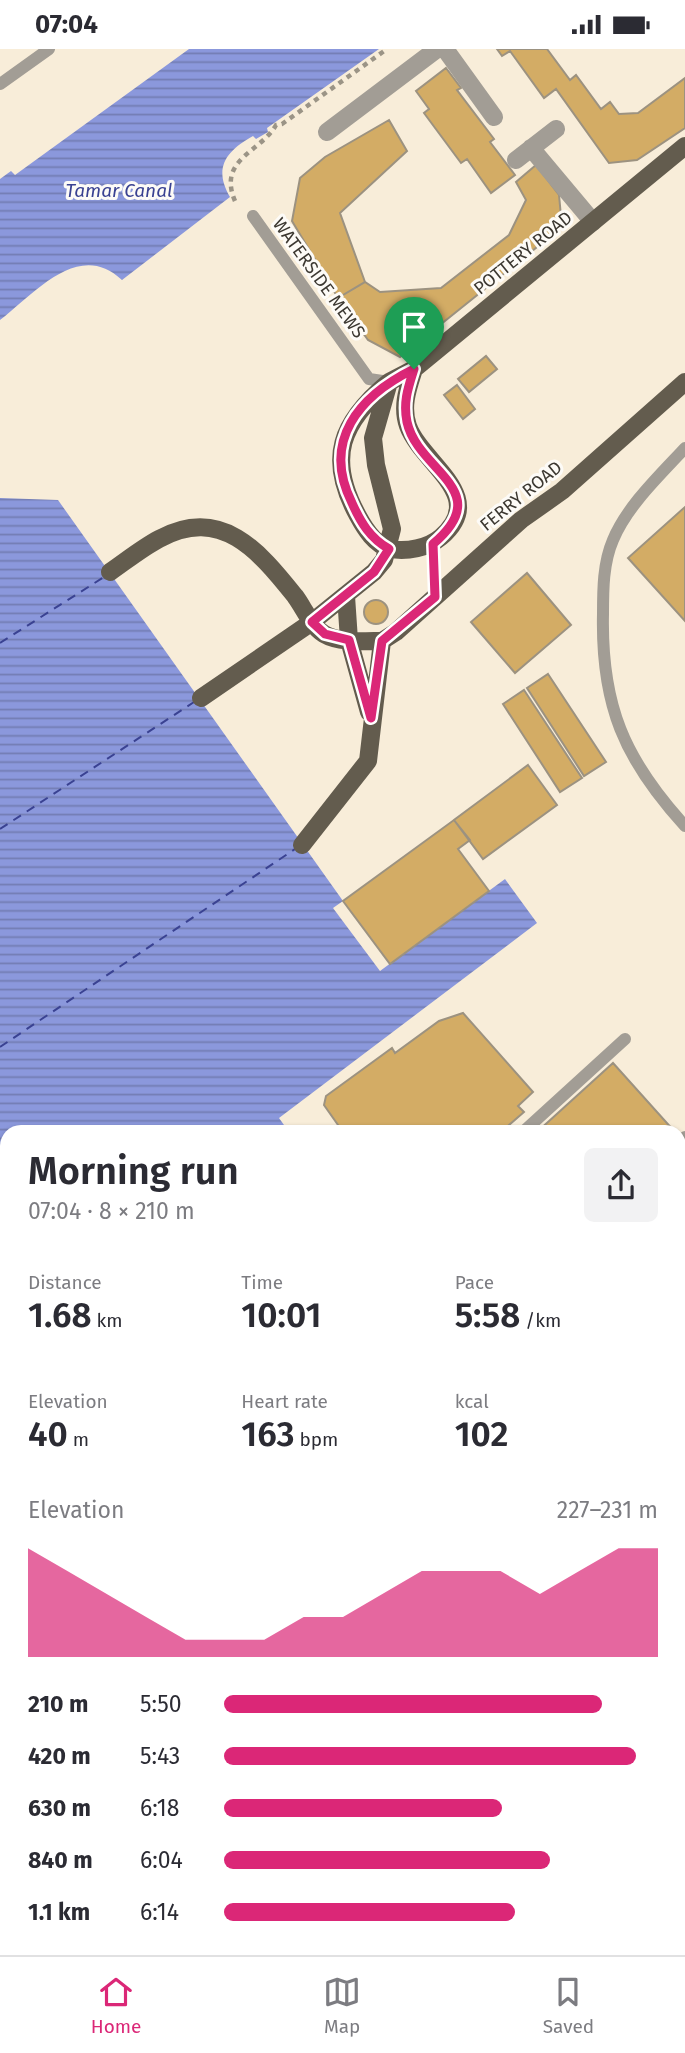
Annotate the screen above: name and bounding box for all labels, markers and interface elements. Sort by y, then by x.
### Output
text: 07:04 [35,9,98,40]
water label: Tamar Canal [66,179,172,202]
street label: POTTERY ROAD [469,207,577,299]
street label: WATERSIDE MEWS [268,214,370,343]
pin [384,297,444,369]
icon: arrive [395,308,433,346]
street label: FERRY ROAD [475,456,567,536]
text: Morning run [28,1148,239,1194]
button: share [584,1148,658,1222]
text: 07:04 · 8 × 210 m [28,1197,195,1225]
text: Distance [28,1271,102,1294]
text: Time [241,1271,283,1294]
text: Pace [455,1271,494,1294]
text: 1.68 [28,1294,92,1336]
text: 10:01 [241,1294,321,1336]
text: 5:58 [455,1294,520,1336]
text: km [92,1309,123,1332]
text: /km [520,1309,561,1332]
text: Elevation [28,1390,108,1413]
text: Heart rate [241,1390,328,1413]
text: kcal [455,1390,489,1413]
text: 40 [28,1413,68,1455]
text: 163 [241,1413,294,1455]
text: 102 [455,1413,508,1455]
text: m [68,1428,89,1451]
text: bpm [294,1428,338,1451]
text: Elevation [28,1496,124,1524]
text: 227–231 m [557,1496,658,1524]
text: 210 m [28,1690,88,1718]
text: 5:50 [140,1690,182,1718]
text: 420 m [28,1742,91,1770]
text: 5:43 [140,1742,180,1770]
text: 630 m [28,1794,91,1822]
text: 6:18 [140,1794,180,1822]
text: 840 m [28,1846,93,1874]
text: 6:04 [140,1846,183,1874]
text: 1.1 km [28,1898,90,1926]
text: 6:14 [140,1898,179,1926]
tab: Home [91,1973,141,2038]
tab: Map [323,1973,361,2038]
tab: Saved [543,1973,594,2038]

